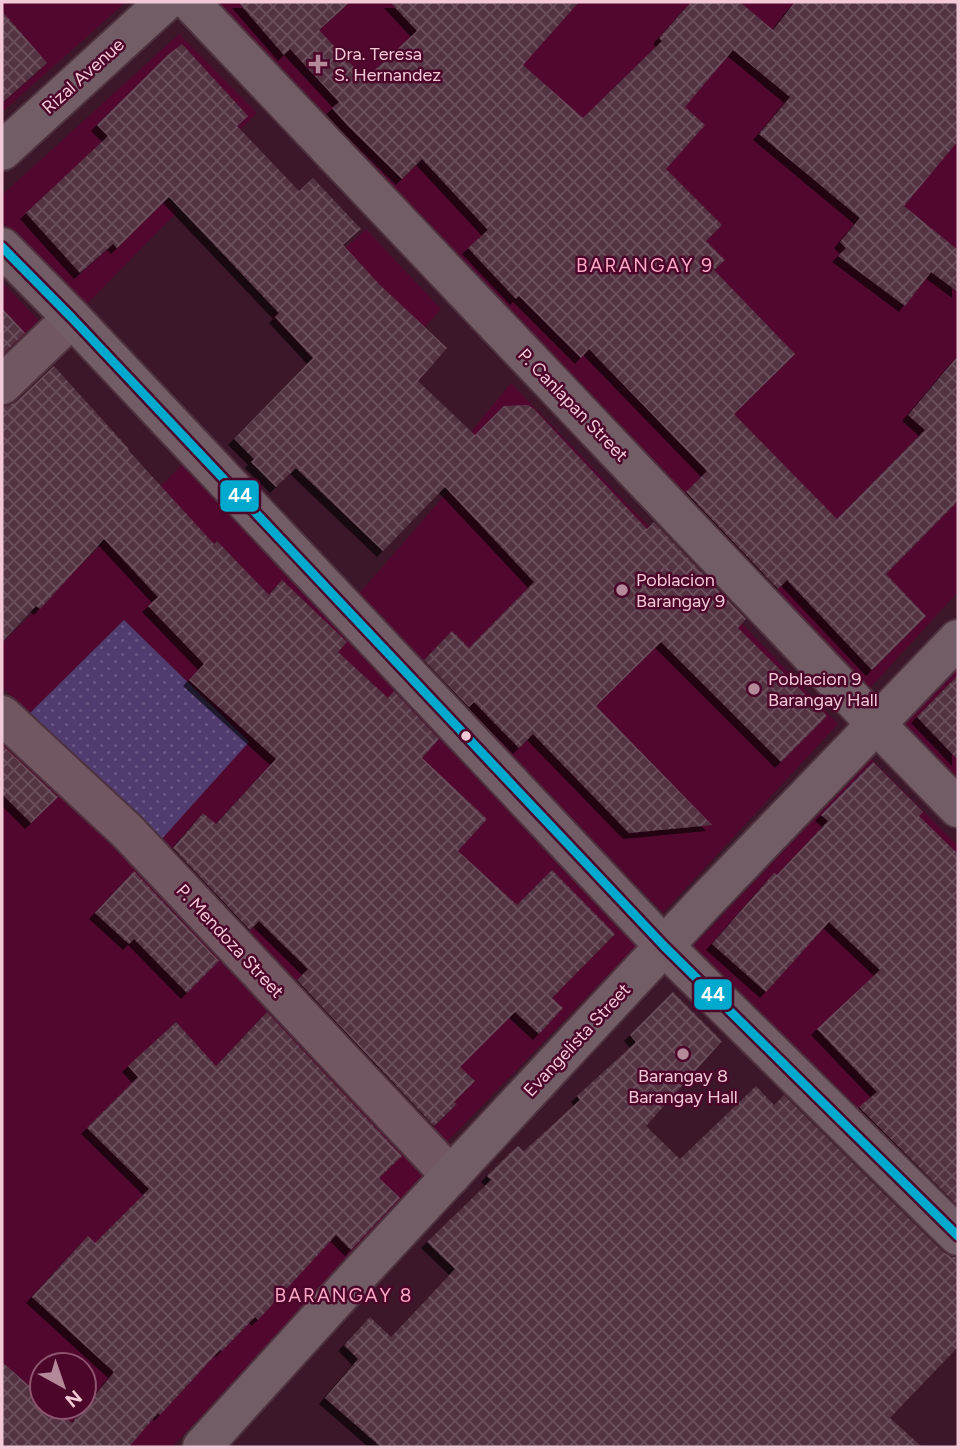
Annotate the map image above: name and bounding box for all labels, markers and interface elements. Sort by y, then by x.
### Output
street label: Rizal Avenue [37,33,129,119]
place label: Dra. Teresa S. Hernandez [334,43,441,86]
marker: Dra. Teresa S. Hernandez [308,54,328,74]
district label: BARANGAY 9 [576,254,714,277]
street label: P. Canlapan Street [513,344,633,466]
line badge: 44 [219,479,260,513]
text: 44 [228,484,252,507]
place label: Poblacion Barangay 9 [636,569,725,612]
marker: Poblacion Barangay 9 [614,582,630,598]
place label: Poblacion 9 Barangay Hall [768,668,878,711]
marker: Poblacion 9 Barangay Hall [746,681,762,697]
unlabelled marker [459,729,473,743]
street label: P. Mendoza Street [172,880,288,1003]
line badge: 44 [693,978,733,1011]
street label: Evangelista Street [519,979,635,1101]
text: 44 [701,983,725,1006]
marker: Barangay 8 Barangay Hall [675,1046,691,1062]
place label: Barangay 8 Barangay Hall [628,1065,738,1108]
district label: BARANGAY 8 [275,1284,413,1307]
north arrow [28,1351,98,1421]
text: N [61,1385,87,1412]

